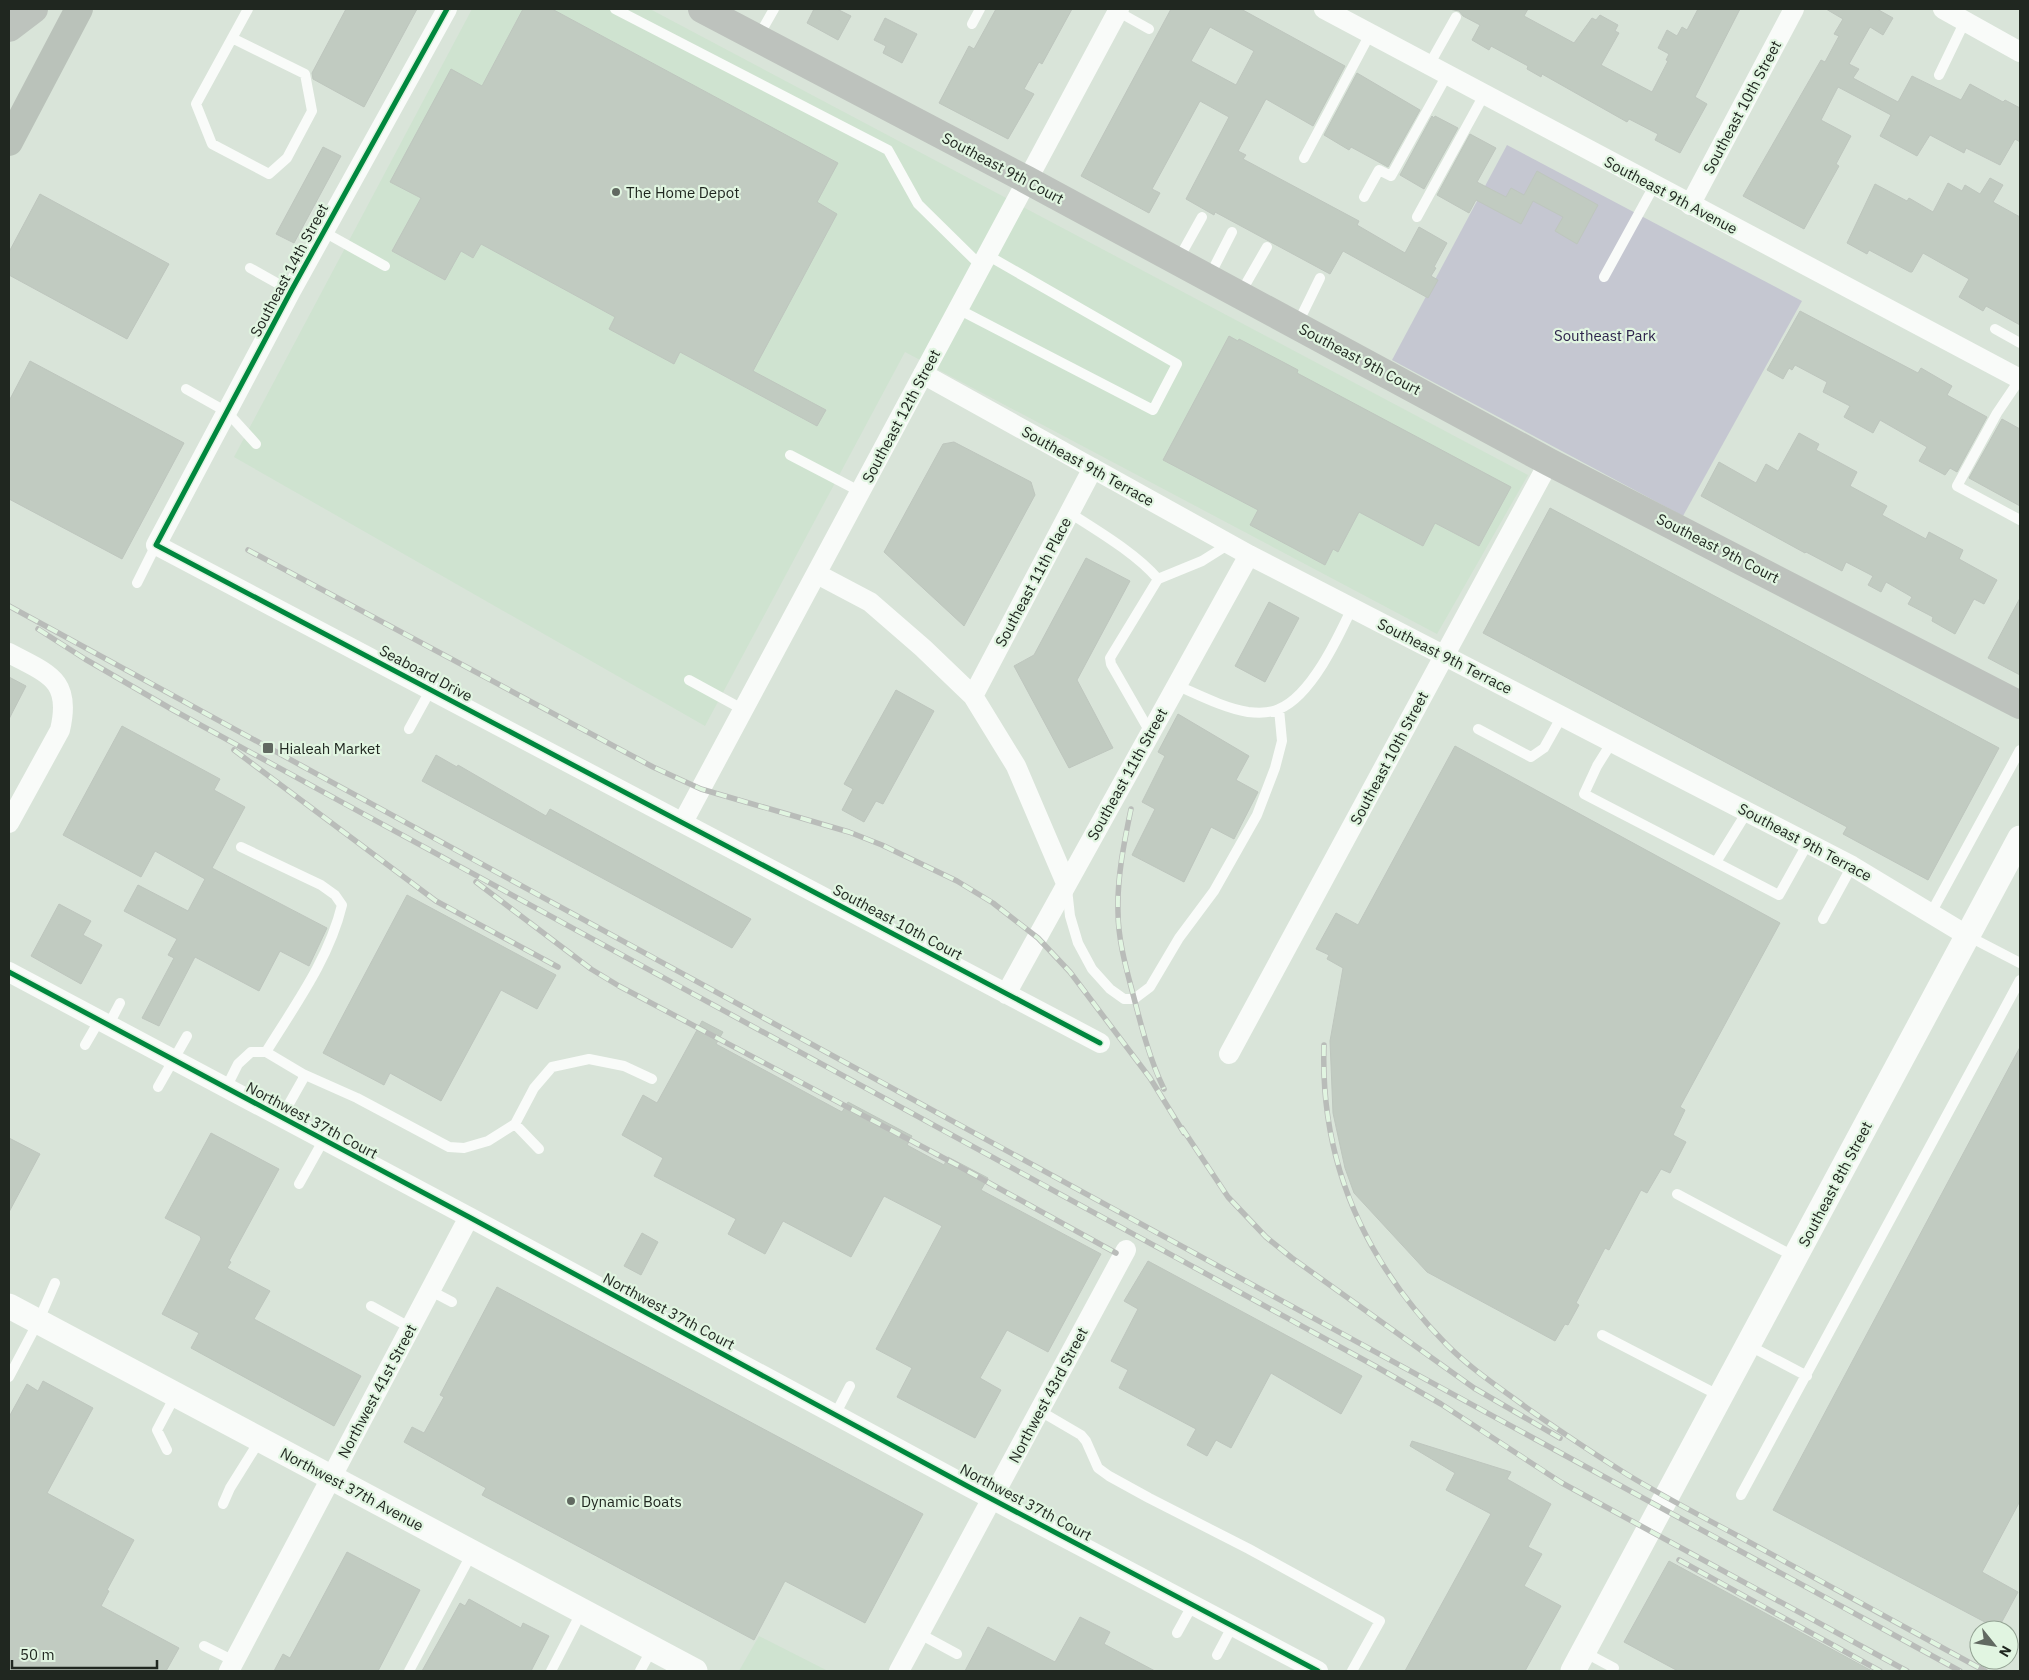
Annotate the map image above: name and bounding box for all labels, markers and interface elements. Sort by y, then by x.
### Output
street label: Southeast 10th Street [1699,37,1785,177]
street label: Southeast 9th Court [939,128,1067,208]
street label: Southeast 9th Avenue [1601,152,1741,238]
place label: The Home Depot [626,183,739,202]
marker: The Home Depot [610,186,622,198]
street label: Southeast 14th Street [246,200,332,340]
street label: Southeast 9th Court [1296,319,1424,399]
park label: Southeast Park [1554,326,1656,345]
street label: Southeast 12th Street [858,346,944,486]
street label: Southeast 9th Terrace [1018,422,1158,510]
street label: Southeast 9th Court [1654,509,1782,587]
street label: Southeast 11th Place [991,514,1075,650]
street label: Southeast 9th Terrace [1375,614,1515,698]
street label: Seaboard Drive [376,641,476,705]
street label: Southeast 10th Street [1346,688,1432,828]
street label: Southeast 11th Street [1083,705,1171,843]
place label: Hialeah Market [279,739,381,758]
marker: Hialeah Market [261,741,275,755]
street label: Southeast 9th Terrace [1735,799,1875,885]
street label: Southeast 10th Court [830,880,966,964]
street label: Northwest 37th Court [243,1077,381,1163]
street label: Southeast 8th Street [1794,1118,1876,1250]
street label: Northwest 37th Court [600,1268,738,1354]
street label: Northwest 41st Street [334,1321,420,1461]
street label: Northwest 43rd Street [1004,1324,1092,1466]
street label: Northwest 37th Avenue [277,1443,427,1535]
street label: Northwest 37th Court [957,1459,1095,1545]
place label: Dynamic Boats [581,1492,682,1511]
marker: Dynamic Boats [565,1495,577,1507]
north arrow [1969,1620,2019,1670]
scale bar [12,1638,158,1670]
text: N [1995,1643,2016,1660]
text: 50 m [20,1645,55,1664]

